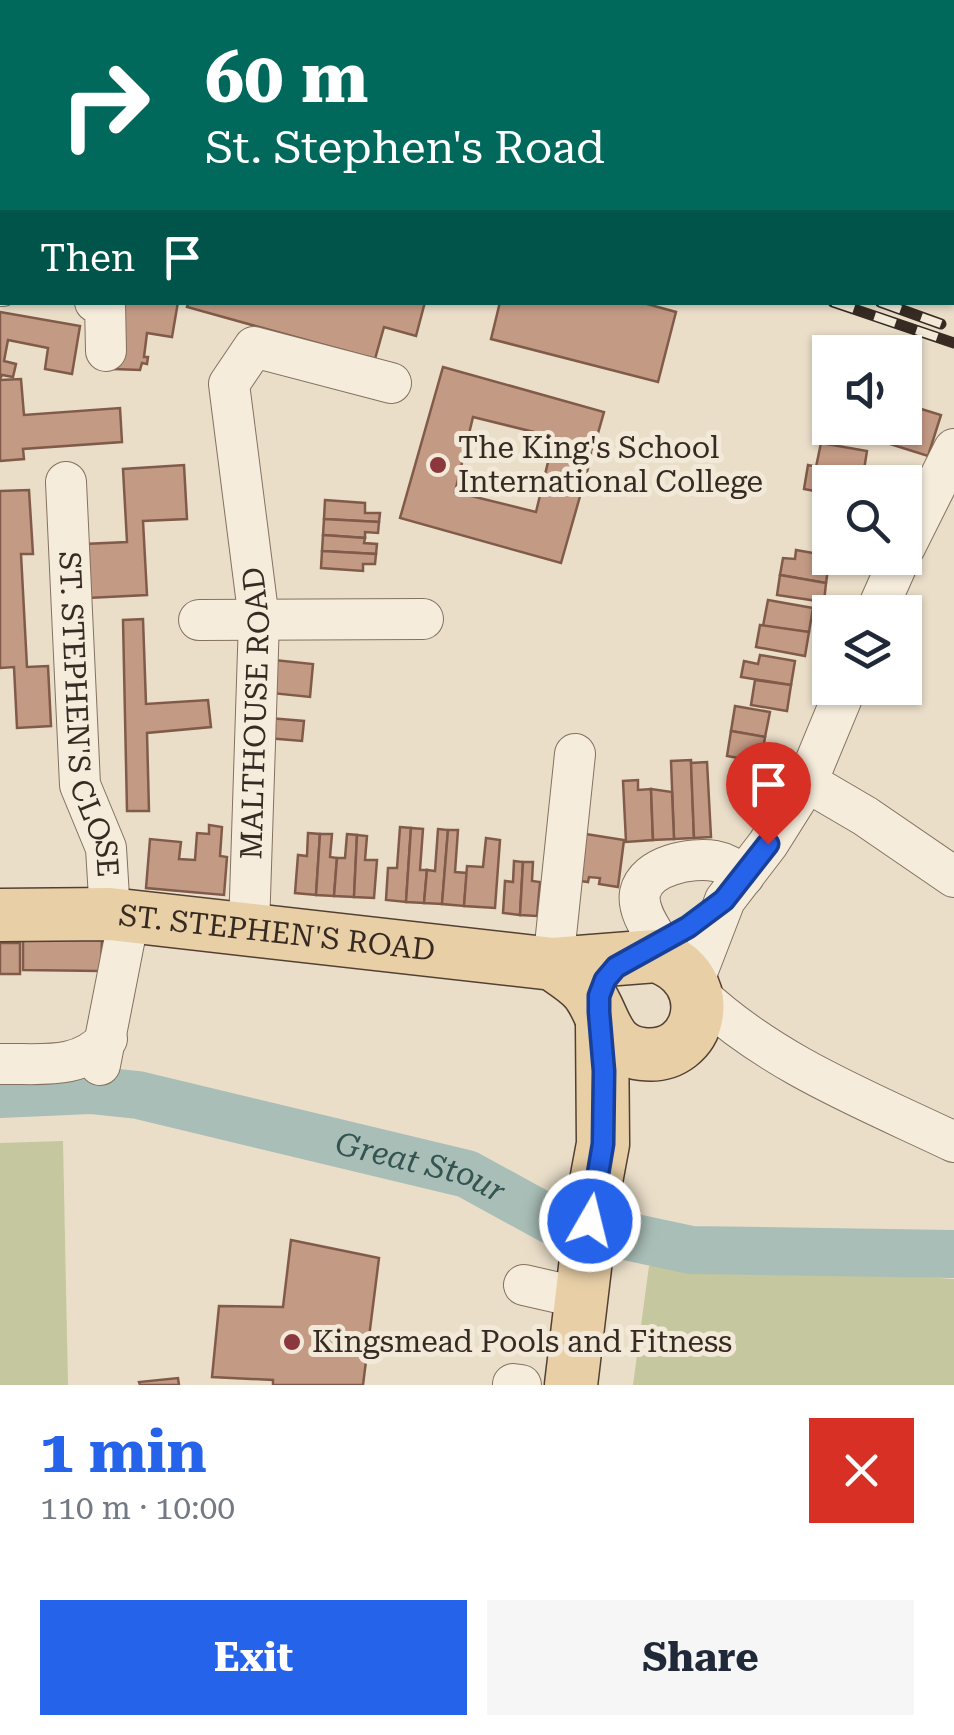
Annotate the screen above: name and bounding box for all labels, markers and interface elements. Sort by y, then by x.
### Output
text: 60 m [205,37,369,119]
icon: right [40,40,170,170]
text: St. Stephen's Road [205,121,605,174]
icon: arrive [155,230,210,285]
text: Then [40,236,135,280]
map controls [812,335,922,705]
button: sound [812,335,922,445]
place label: The King's School International College [458,430,763,499]
marker: The King's School International College [427,454,449,476]
button: search [812,465,922,575]
street label: ST. STEPHEN'S CLOSE [52,550,126,878]
street label: MALTHOUSE ROAD [233,565,276,860]
button: layers [812,595,922,705]
pin [726,742,811,845]
icon: arrive [741,757,796,812]
street label: ST. STEPHEN'S ROAD [117,897,437,968]
water label: Great Stour [332,1124,512,1210]
position arrow [538,1169,642,1273]
place label: Kingsmead Pools and Fitness [312,1324,732,1359]
marker: Kingsmead Pools and Fitness [281,1331,303,1353]
text: 1 min [40,1416,207,1487]
button: close [809,1418,914,1523]
text: 110 m · 10:00 [40,1489,235,1527]
button: Exit [40,1600,467,1715]
button: Share [487,1600,914,1715]

